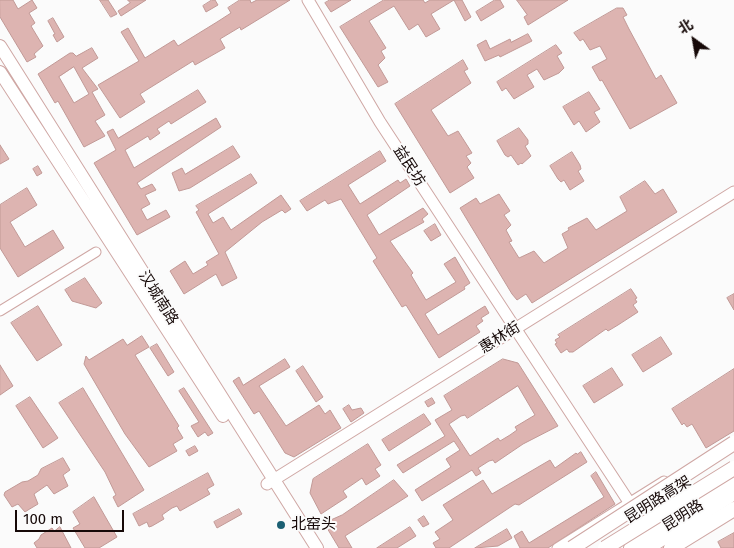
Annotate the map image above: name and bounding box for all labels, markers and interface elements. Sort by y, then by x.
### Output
north arrow [669,15,719,65]
text: 北 [675,16,696,38]
street label: 益民坊 [389,142,429,190]
street label: 汉城南路 [134,268,182,328]
street label: 惠林街 [476,318,524,358]
street label: 昆明路高架 [621,472,695,528]
street label: 昆明路 [659,496,707,536]
scale bar [18,500,126,532]
text: 100 m [23,510,63,528]
place label: 北窑头 [291,516,336,534]
marker: 北窑头 [275,519,287,531]

